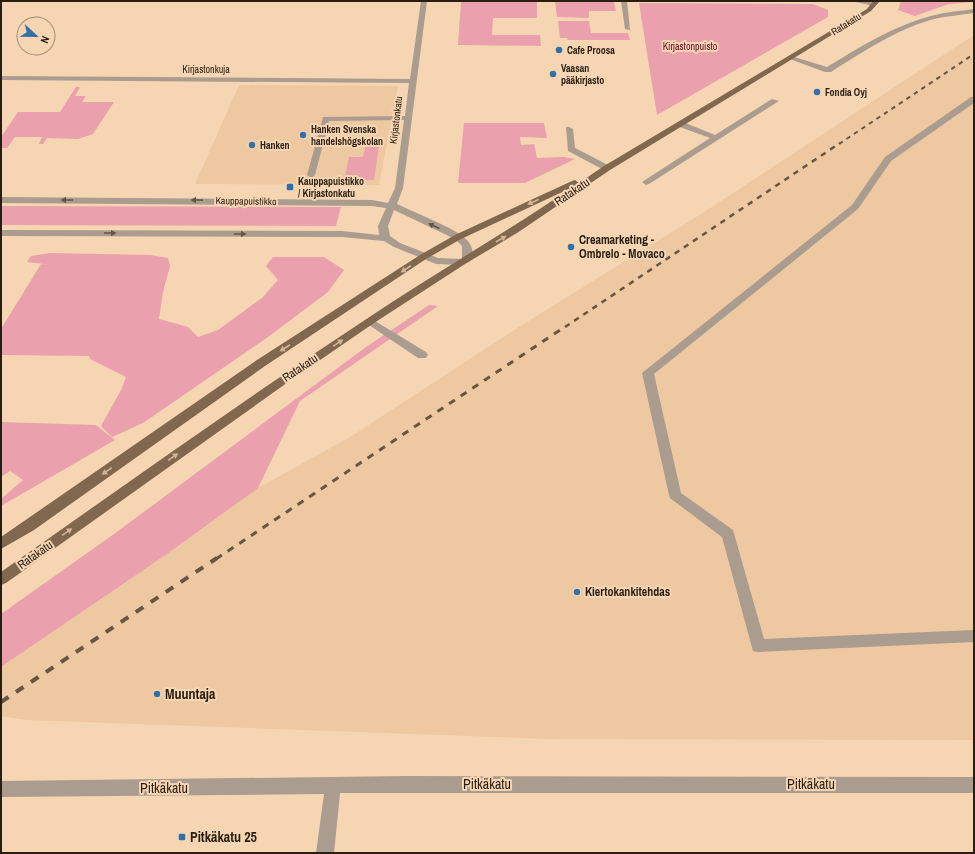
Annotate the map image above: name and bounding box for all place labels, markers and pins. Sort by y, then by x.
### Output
place label: Cafe Proosa [567,44,615,57]
marker: Cafe Proosa [554,45,564,55]
place label: Vaasan pääkirjasto [561,62,604,87]
marker: Vaasan pääkirjasto [548,69,558,79]
place label: Fondia Oyj [825,86,867,99]
marker: Fondia Oyj [812,87,822,97]
place label: Hanken Svenska handelshögskolan [311,123,383,148]
marker: Hanken Svenska handelshögskolan [298,130,308,140]
place label: Hanken [260,139,290,152]
marker: Hanken [247,140,257,150]
place label: Kauppapuistikko / Kirjastonkatu [298,175,364,200]
marker: Kauppapuistikko / Kirjastonkatu [285,182,295,192]
place label: Creamarketing - Ombrelo - Movaco [579,232,665,262]
marker: Creamarketing - Ombrelo - Movaco [566,242,576,252]
place label: Kiertokankitehdas [585,584,671,600]
marker: Kiertokankitehdas [572,587,582,597]
place label: Muuntaja [165,685,216,703]
marker: Muuntaja [152,689,162,699]
place label: Pitkäkatu 25 [190,828,258,846]
marker: Pitkäkatu 25 [177,832,187,842]

